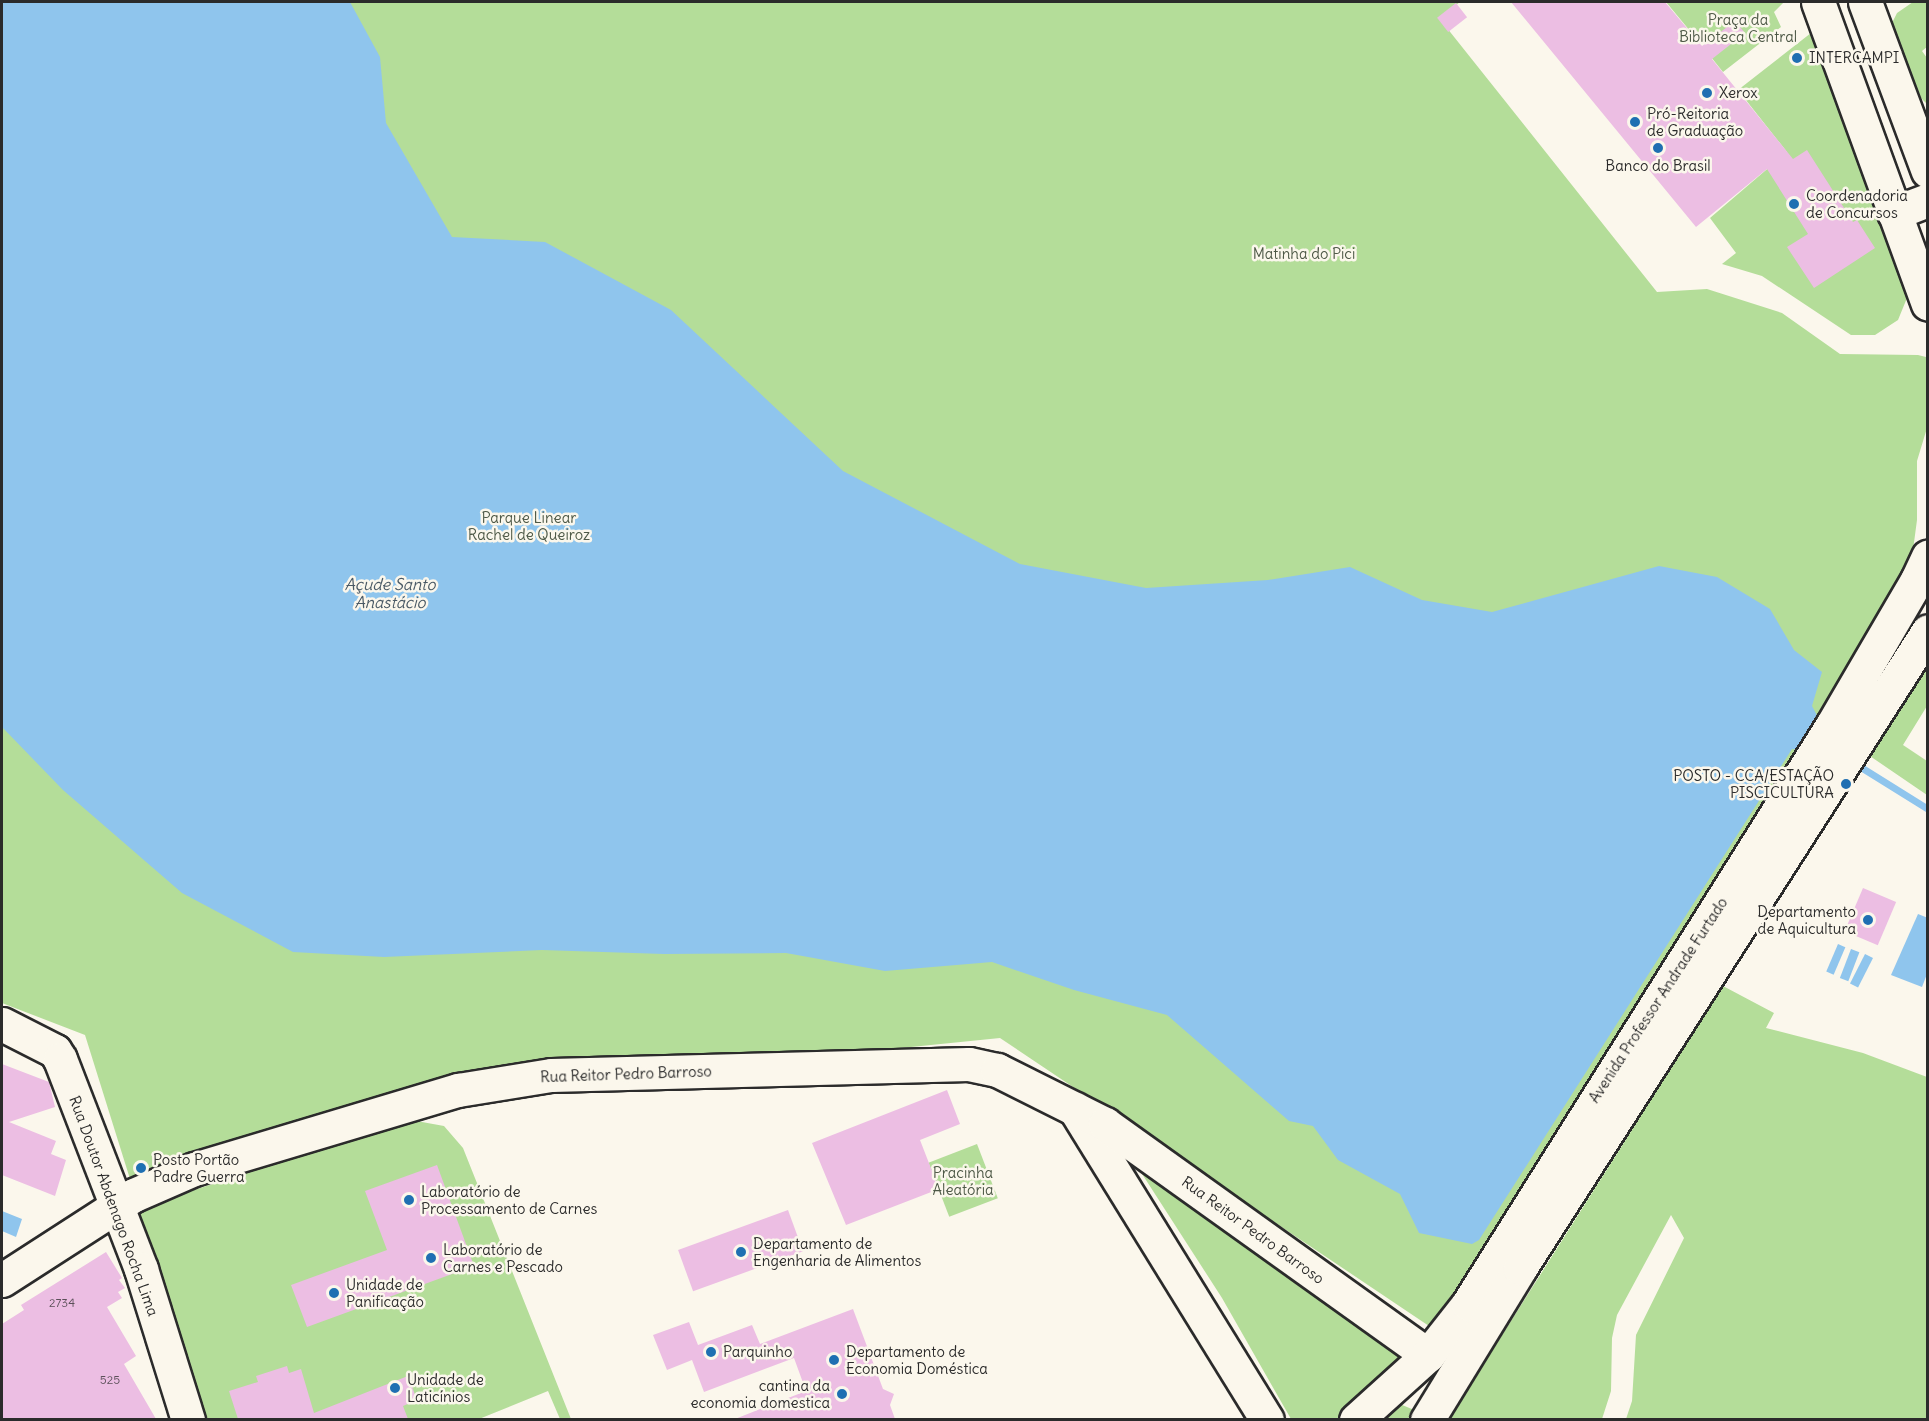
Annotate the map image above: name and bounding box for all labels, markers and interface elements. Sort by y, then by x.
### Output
park label: Praça da Biblioteca Central [1679,10,1797,45]
place label: INTERCAMPI [1809,49,1899,67]
marker: INTERCAMPI [1790,51,1804,65]
place label: Xerox [1719,84,1758,102]
marker: Xerox [1700,86,1714,100]
place label: Pró-Reitoria de Graduação [1647,104,1743,139]
marker: Pró-Reitoria de Graduação [1628,115,1642,129]
marker: Banco do Brasil [1651,141,1665,155]
place label: Banco do Brasil [1605,157,1711,175]
place label: Coordenadoria de Concursos [1806,186,1908,221]
marker: Coordenadoria de Concursos [1787,197,1801,211]
park label: Matinha do Pici [1253,245,1355,263]
park label: Parque Linear Rachel de Queiroz [468,508,590,543]
water label: Açude Santo Anastácio [345,574,435,612]
place label: POSTO - CCA/ESTAÇÃO PISCICULTURA [1673,766,1834,801]
marker: POSTO - CCA/ESTAÇÃO PISCICULTURA [1839,777,1853,791]
street label: Avenida Professor Andrade Furtado [1585,894,1731,1106]
place label: Departamento de Aquicultura [1757,902,1856,937]
marker: Departamento de Aquicultura [1861,913,1875,927]
street label: Rua Reitor Pedro Barroso [540,1062,712,1086]
street label: Rua Doutor Abdenago Rocha Lima [66,1093,162,1319]
place label: Posto Portão Padre Guerra [153,1150,245,1185]
marker: Posto Portão Padre Guerra [134,1161,148,1175]
park label: Pracinha Aleatória [932,1163,994,1198]
street label: Rua Reitor Pedro Barroso [1178,1172,1328,1288]
place label: Laboratório de Processamento de Carnes [421,1182,597,1217]
marker: Laboratório de Processamento de Carnes [402,1193,416,1207]
place label: Departamento de Engenharia de Alimentos [753,1234,921,1269]
place label: Laboratório de Carnes e Pescado [443,1240,563,1275]
marker: Departamento de Engenharia de Alimentos [734,1245,748,1259]
marker: Laboratório de Carnes e Pescado [424,1251,438,1265]
place label: Unidade de Panificação [346,1275,424,1310]
marker: Unidade de Panificação [327,1286,341,1300]
house number: 2734 [49,1296,75,1310]
place label: Departamento de Economia Doméstica [846,1342,988,1377]
place label: Parquinho [723,1343,792,1361]
marker: Parquinho [704,1345,718,1359]
marker: Departamento de Economia Doméstica [827,1353,841,1367]
place label: Unidade de Laticínios [407,1370,484,1405]
house number: 525 [100,1373,120,1387]
place label: cantina da economia domestica [690,1376,830,1411]
marker: Unidade de Laticínios [388,1381,402,1395]
marker: cantina da economia domestica [835,1387,849,1401]

